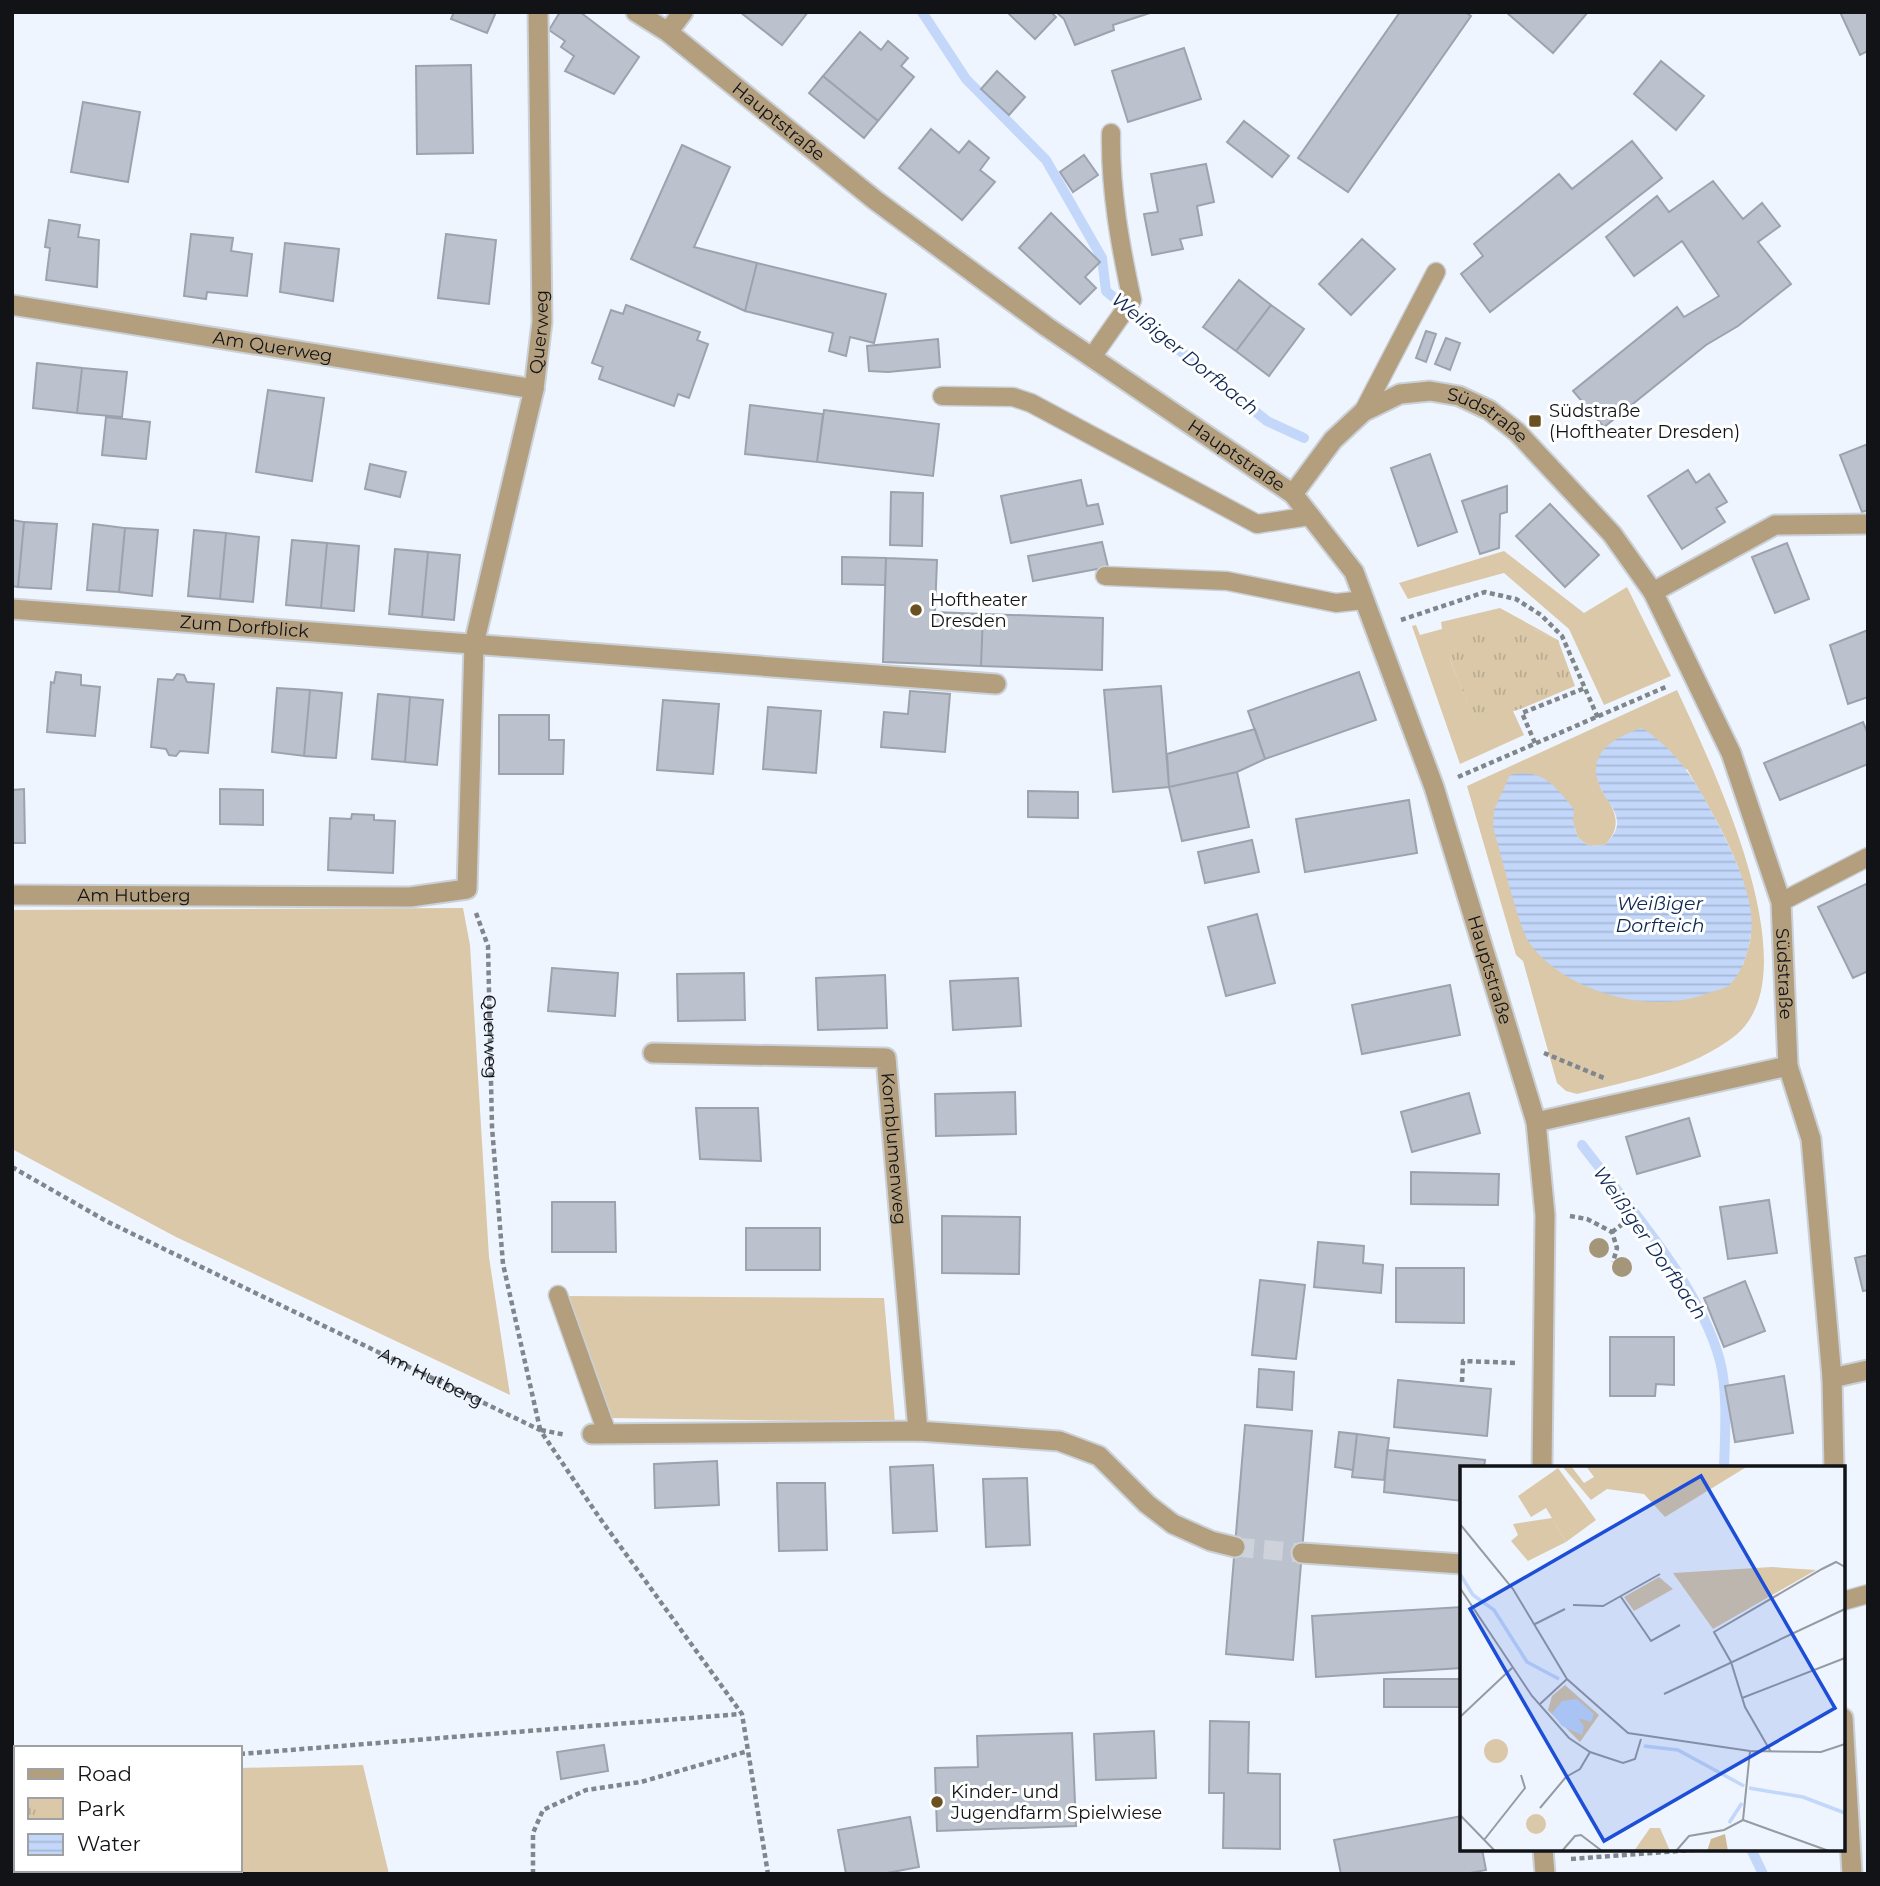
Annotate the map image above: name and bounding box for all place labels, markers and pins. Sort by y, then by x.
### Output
place label: Südstraße (Hoftheater Dresden) [1549,400,1740,443]
marker: Südstraße (Hoftheater Dresden) [1527,413,1543,429]
place label: Hoftheater Dresden [930,589,1028,632]
marker: Hoftheater Dresden [908,602,924,618]
place label: Kinder- und Jugendfarm Spielwiese [950,1781,1162,1824]
marker: Kinder- und Jugendfarm Spielwiese [929,1794,945,1810]

